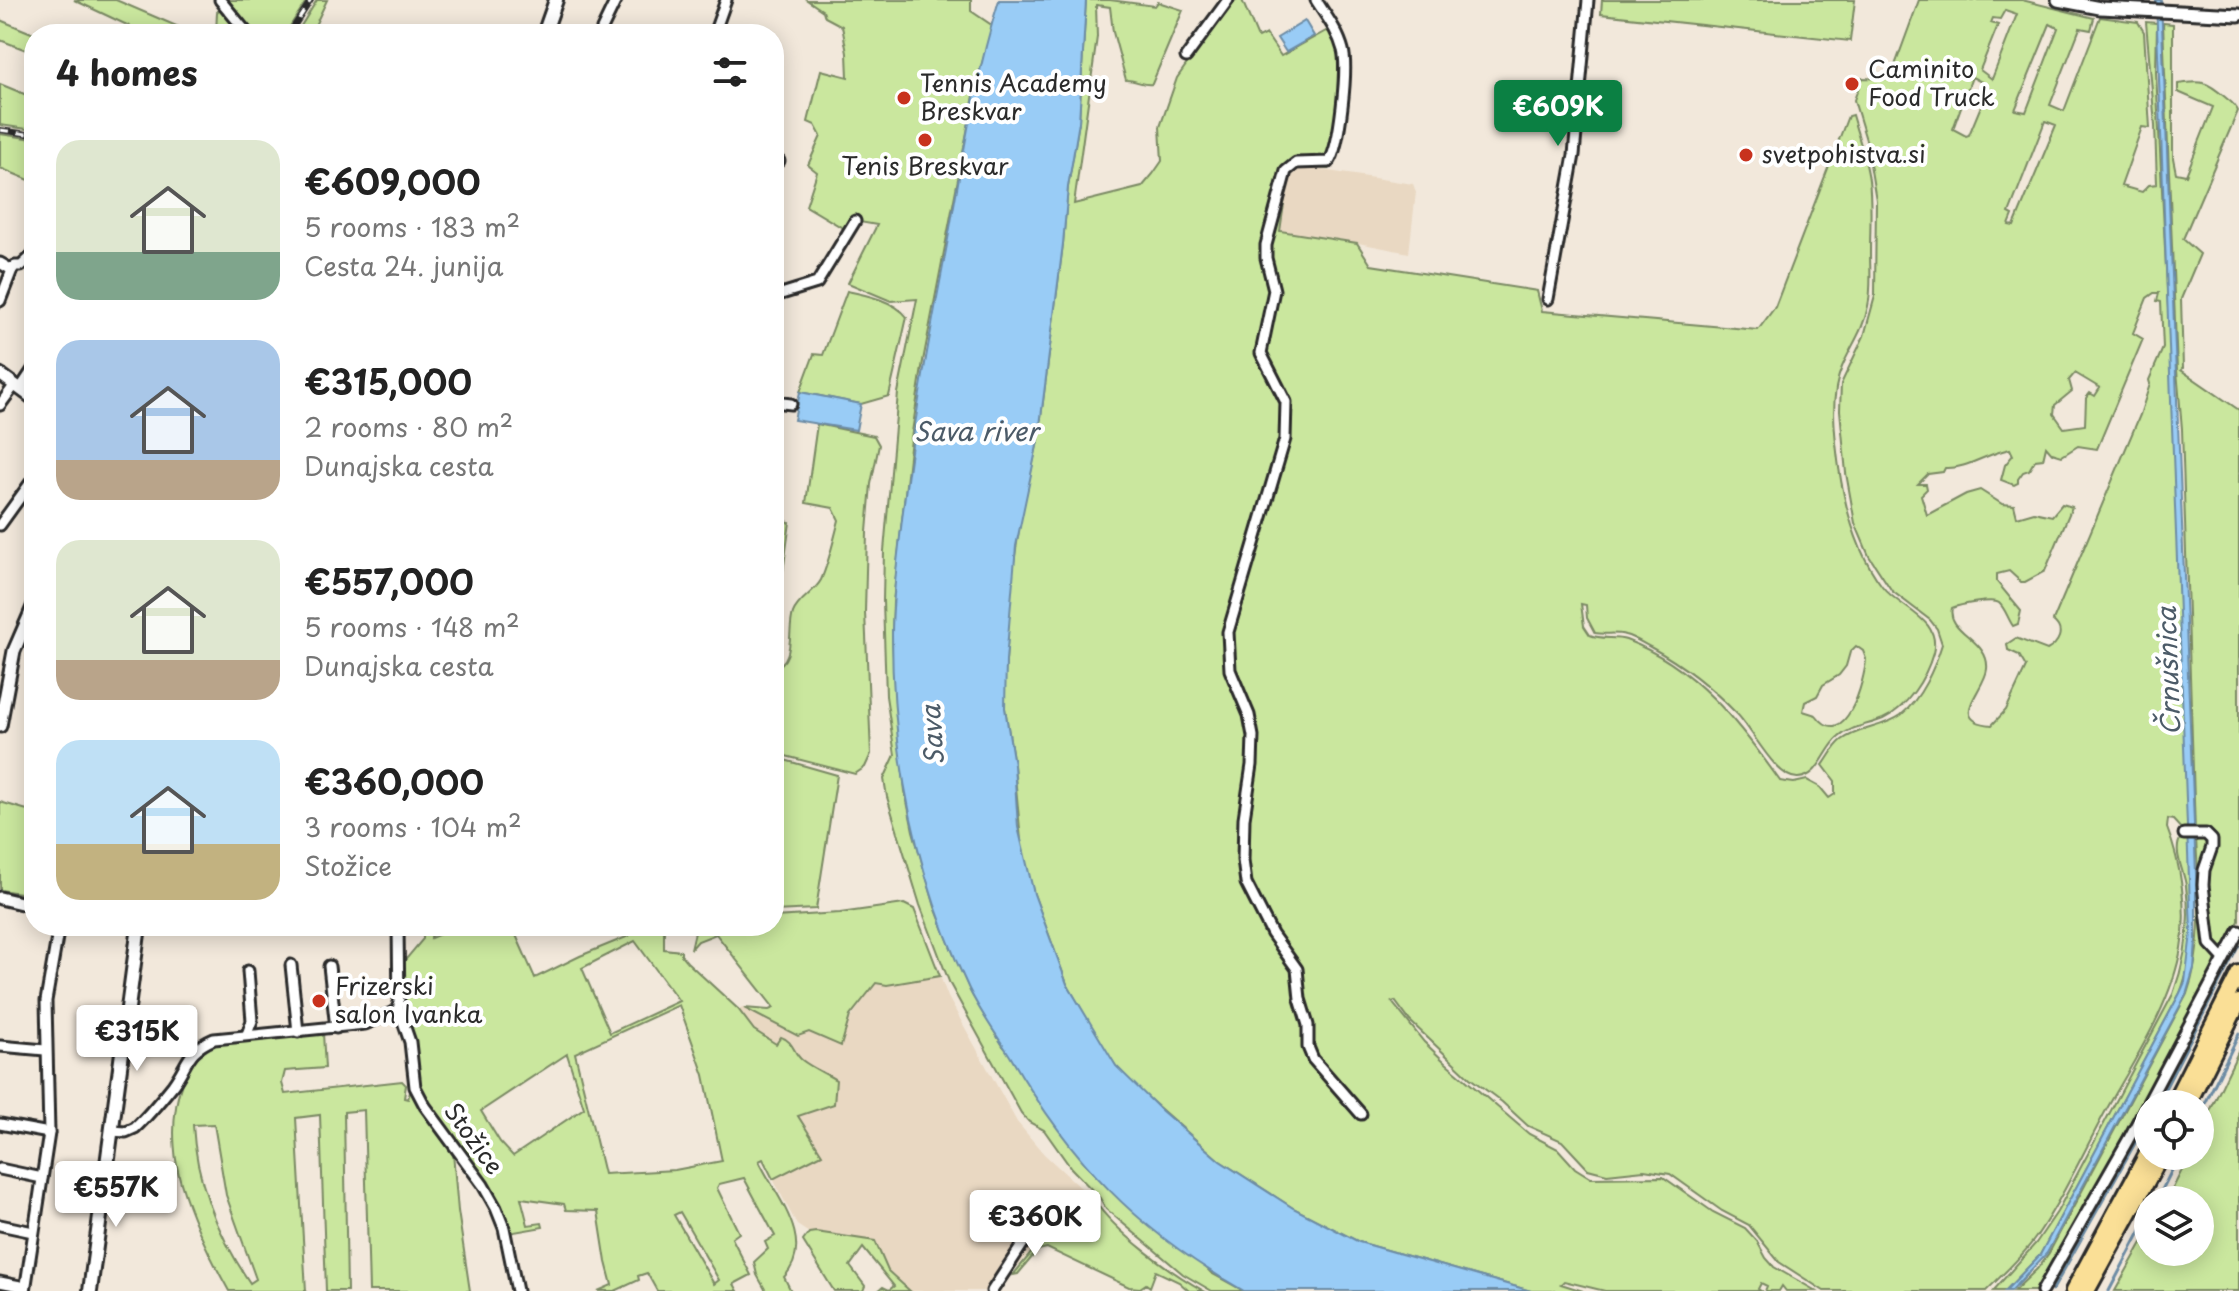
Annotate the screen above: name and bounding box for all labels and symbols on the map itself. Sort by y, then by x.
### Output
place label: Caminito Food Truck [1868,50,1995,114]
place label: Tennis Academy Breskvar [920,64,1107,128]
marker: Caminito Food Truck [1843,75,1861,93]
pin: €609K [1502,80,1614,148]
marker: Tennis Academy Breskvar [895,89,913,107]
marker: Tenis Breskvar [916,131,934,149]
place label: svetpohistva.si [1762,135,1926,171]
marker: svetpohistva.si [1737,146,1755,164]
place label: Tenis Breskvar [841,147,1009,183]
water label: Sava river [914,411,1042,450]
water label: Črnušnica [2146,605,2189,736]
water label: Sava [910,703,953,767]
place label: Frizerski salon Ivanka [335,967,483,1031]
marker: Frizerski salon Ivanka [310,992,328,1010]
pin: €315K [81,1005,193,1073]
street label: Stožice [436,1094,513,1181]
pin: €557K [60,1161,172,1229]
pin: €360K [979,1190,1091,1258]

